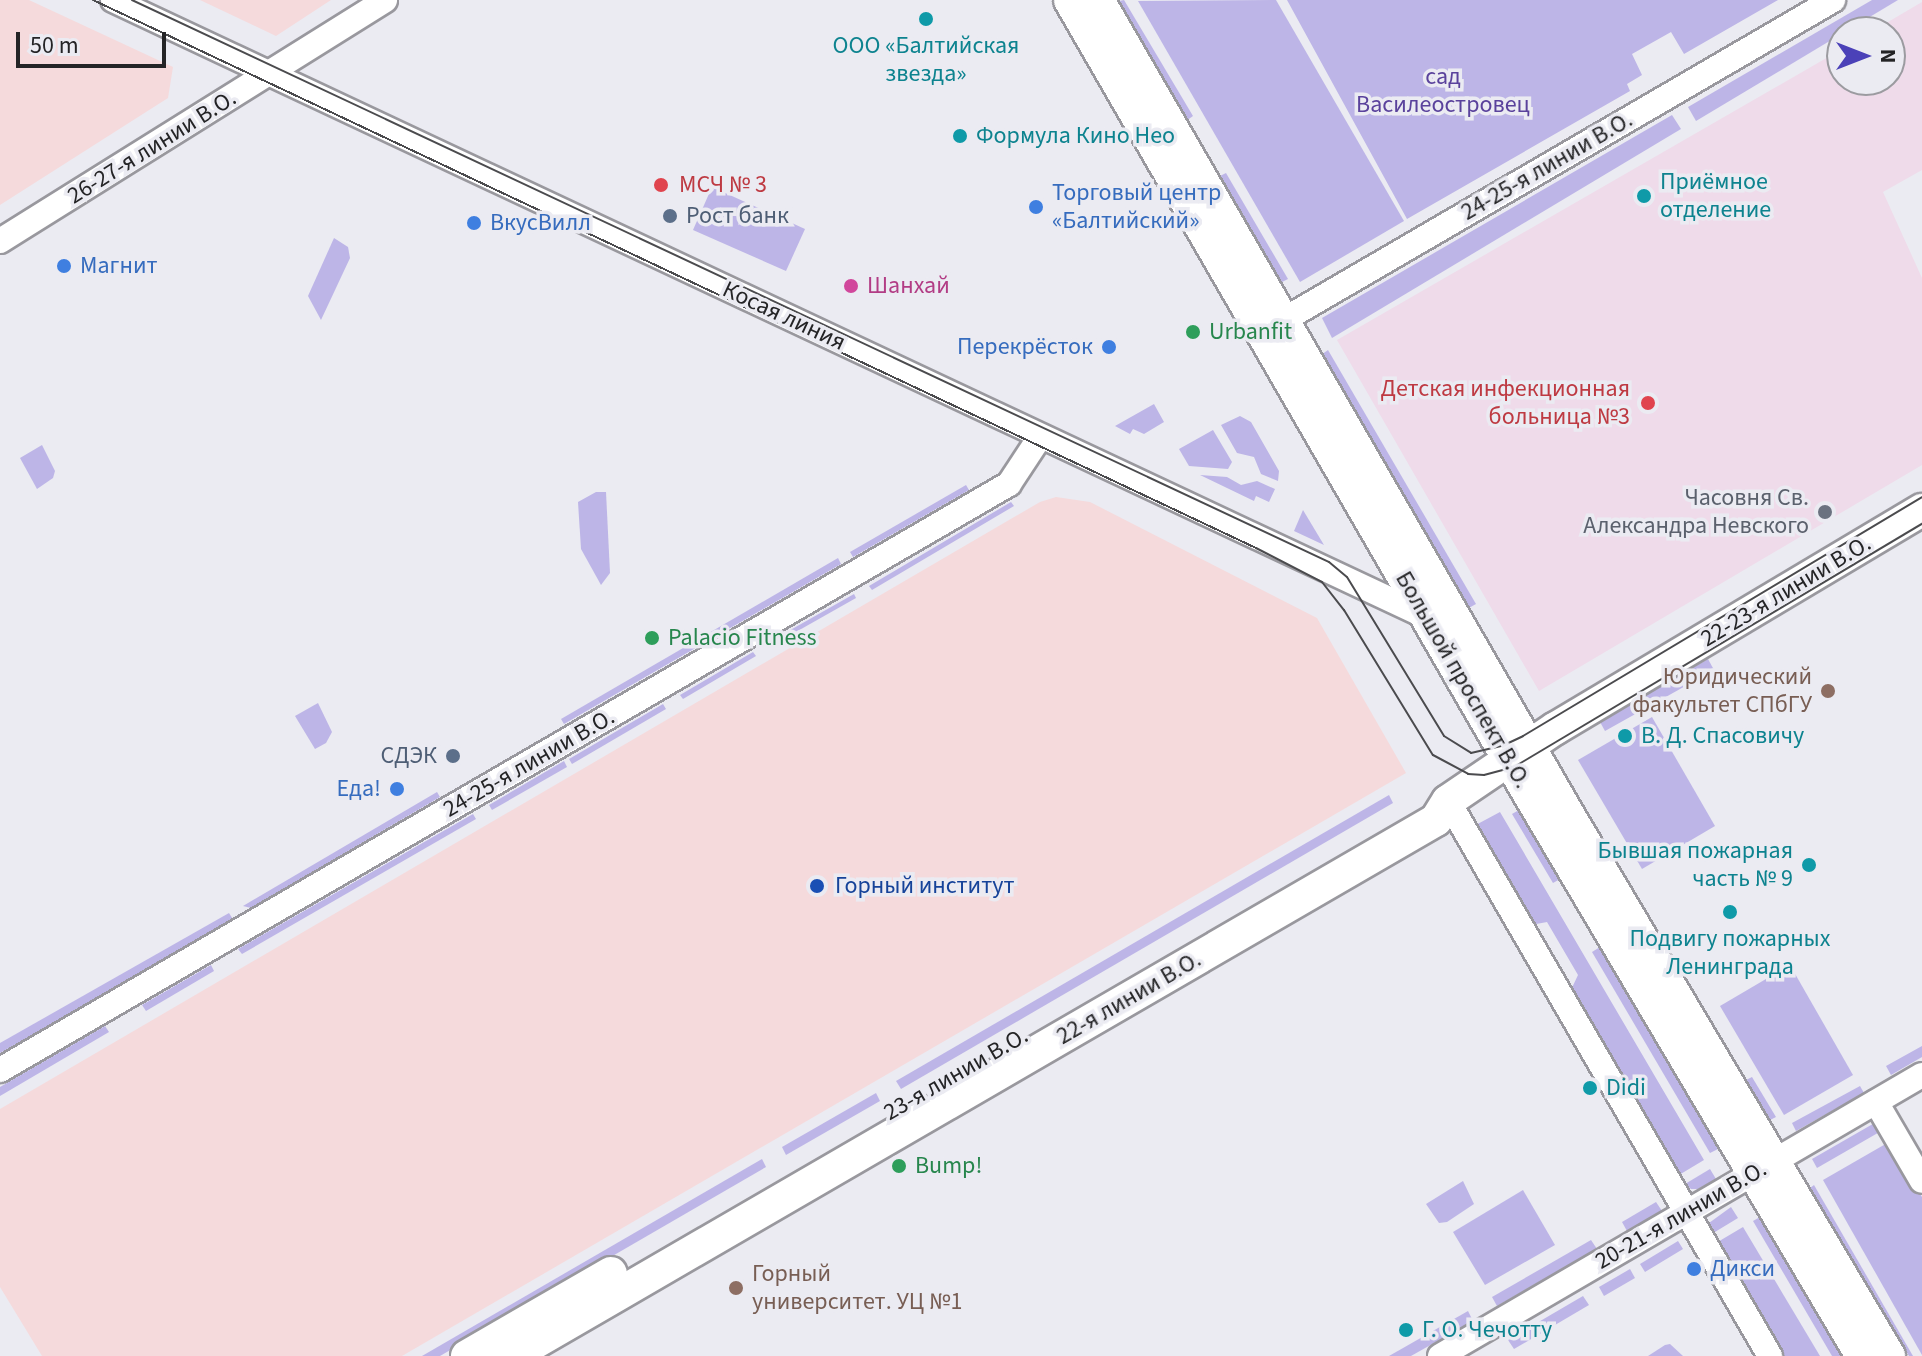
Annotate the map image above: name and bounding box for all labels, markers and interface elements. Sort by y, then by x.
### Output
marker: ООО «Балтийская звезда» [917,10,935,28]
scale bar [20,16,170,66]
north arrow [1826,16,1906,96]
text: 50 m [30,28,79,63]
place label: ООО «Балтийская звезда» [833,32,1019,88]
text: N [1872,49,1904,63]
park label: сад Василеостровец [1356,63,1530,119]
street label: 26-27-я линии В.О. [62,84,242,210]
street label: 24-25-я линии В.О. [1456,105,1638,227]
place label: Формула Кино Нео [976,122,1175,150]
marker: Формула Кино Нео [951,127,969,145]
place label: Приёмное отделение [1660,168,1771,224]
place label: МСЧ № 3 [679,171,767,199]
marker: МСЧ № 3 [650,174,672,196]
place label: Торговый центр «Балтийский» [1052,179,1221,235]
marker: Приёмное отделение [1635,187,1653,205]
marker: Торговый центр «Балтийский» [1027,198,1045,216]
place label: Рост банк [686,202,789,230]
marker: Рост банк [661,207,679,225]
place label: ВкусВилл [490,209,591,237]
marker: ВкусВилл [465,214,483,232]
place label: Магнит [80,252,157,280]
marker: Магнит [55,257,73,275]
place label: Шанхай [867,272,950,300]
street label: Косая линия [718,275,850,357]
marker: Шанхай [842,277,860,295]
place label: Urbanfit [1209,318,1292,346]
marker: Urbanfit [1184,323,1202,341]
place label: Перекрёсток [957,333,1093,361]
marker: Перекрёсток [1100,338,1118,356]
place label: Детская инфекционная больница №3 [1380,375,1630,431]
marker: Детская инфекционная больница №3 [1637,392,1659,414]
place label: Часовня Св. Александра Невского [1583,484,1809,540]
marker: Часовня Св. Александра Невского [1816,503,1834,521]
street label: 22-23-я линии В.О. [1696,529,1876,653]
street label: Большой проспект В.О. [1389,566,1537,794]
place label: Palacio Fitness [668,624,817,652]
marker: Palacio Fitness [643,629,661,647]
place label: Юридический факультет СПбГУ [1633,663,1812,719]
marker: Юридический факультет СПбГУ [1819,682,1837,700]
street label: 24-25-я линии В.О. [438,702,620,824]
place label: В. Д. Спасовичу [1641,722,1804,750]
marker: В. Д. Спасовичу [1616,727,1634,745]
place label: СДЭК [380,742,437,770]
marker: СДЭК [444,747,462,765]
place label: Еда! [336,775,381,803]
marker: Еда! [388,780,406,798]
place label: Бывшая пожарная часть № 9 [1598,837,1793,893]
marker: Бывшая пожарная часть № 9 [1800,856,1818,874]
place label: Горный институт [835,872,1014,900]
marker: Горный институт [806,875,828,897]
marker: Подвигу пожарных Ленинграда [1721,903,1739,921]
place label: Подвигу пожарных Ленинграда [1630,925,1830,981]
street label: 22-я линии В.О. [1052,945,1206,1051]
street label: 23-я линии В.О. [879,1021,1033,1127]
place label: Didi [1606,1074,1646,1102]
marker: Didi [1581,1079,1599,1097]
place label: Bump! [915,1152,982,1180]
street label: 20-21-я линии В.О. [1590,1154,1772,1276]
marker: Bump! [890,1157,908,1175]
place label: Дикси [1710,1255,1775,1283]
place label: Горный университет. УЦ №1 [752,1260,962,1316]
marker: Дикси [1685,1260,1703,1278]
marker: Горный университет. УЦ №1 [727,1279,745,1297]
place label: Г. О. Чечотту [1422,1316,1552,1344]
marker: Г. О. Чечотту [1397,1321,1415,1339]

